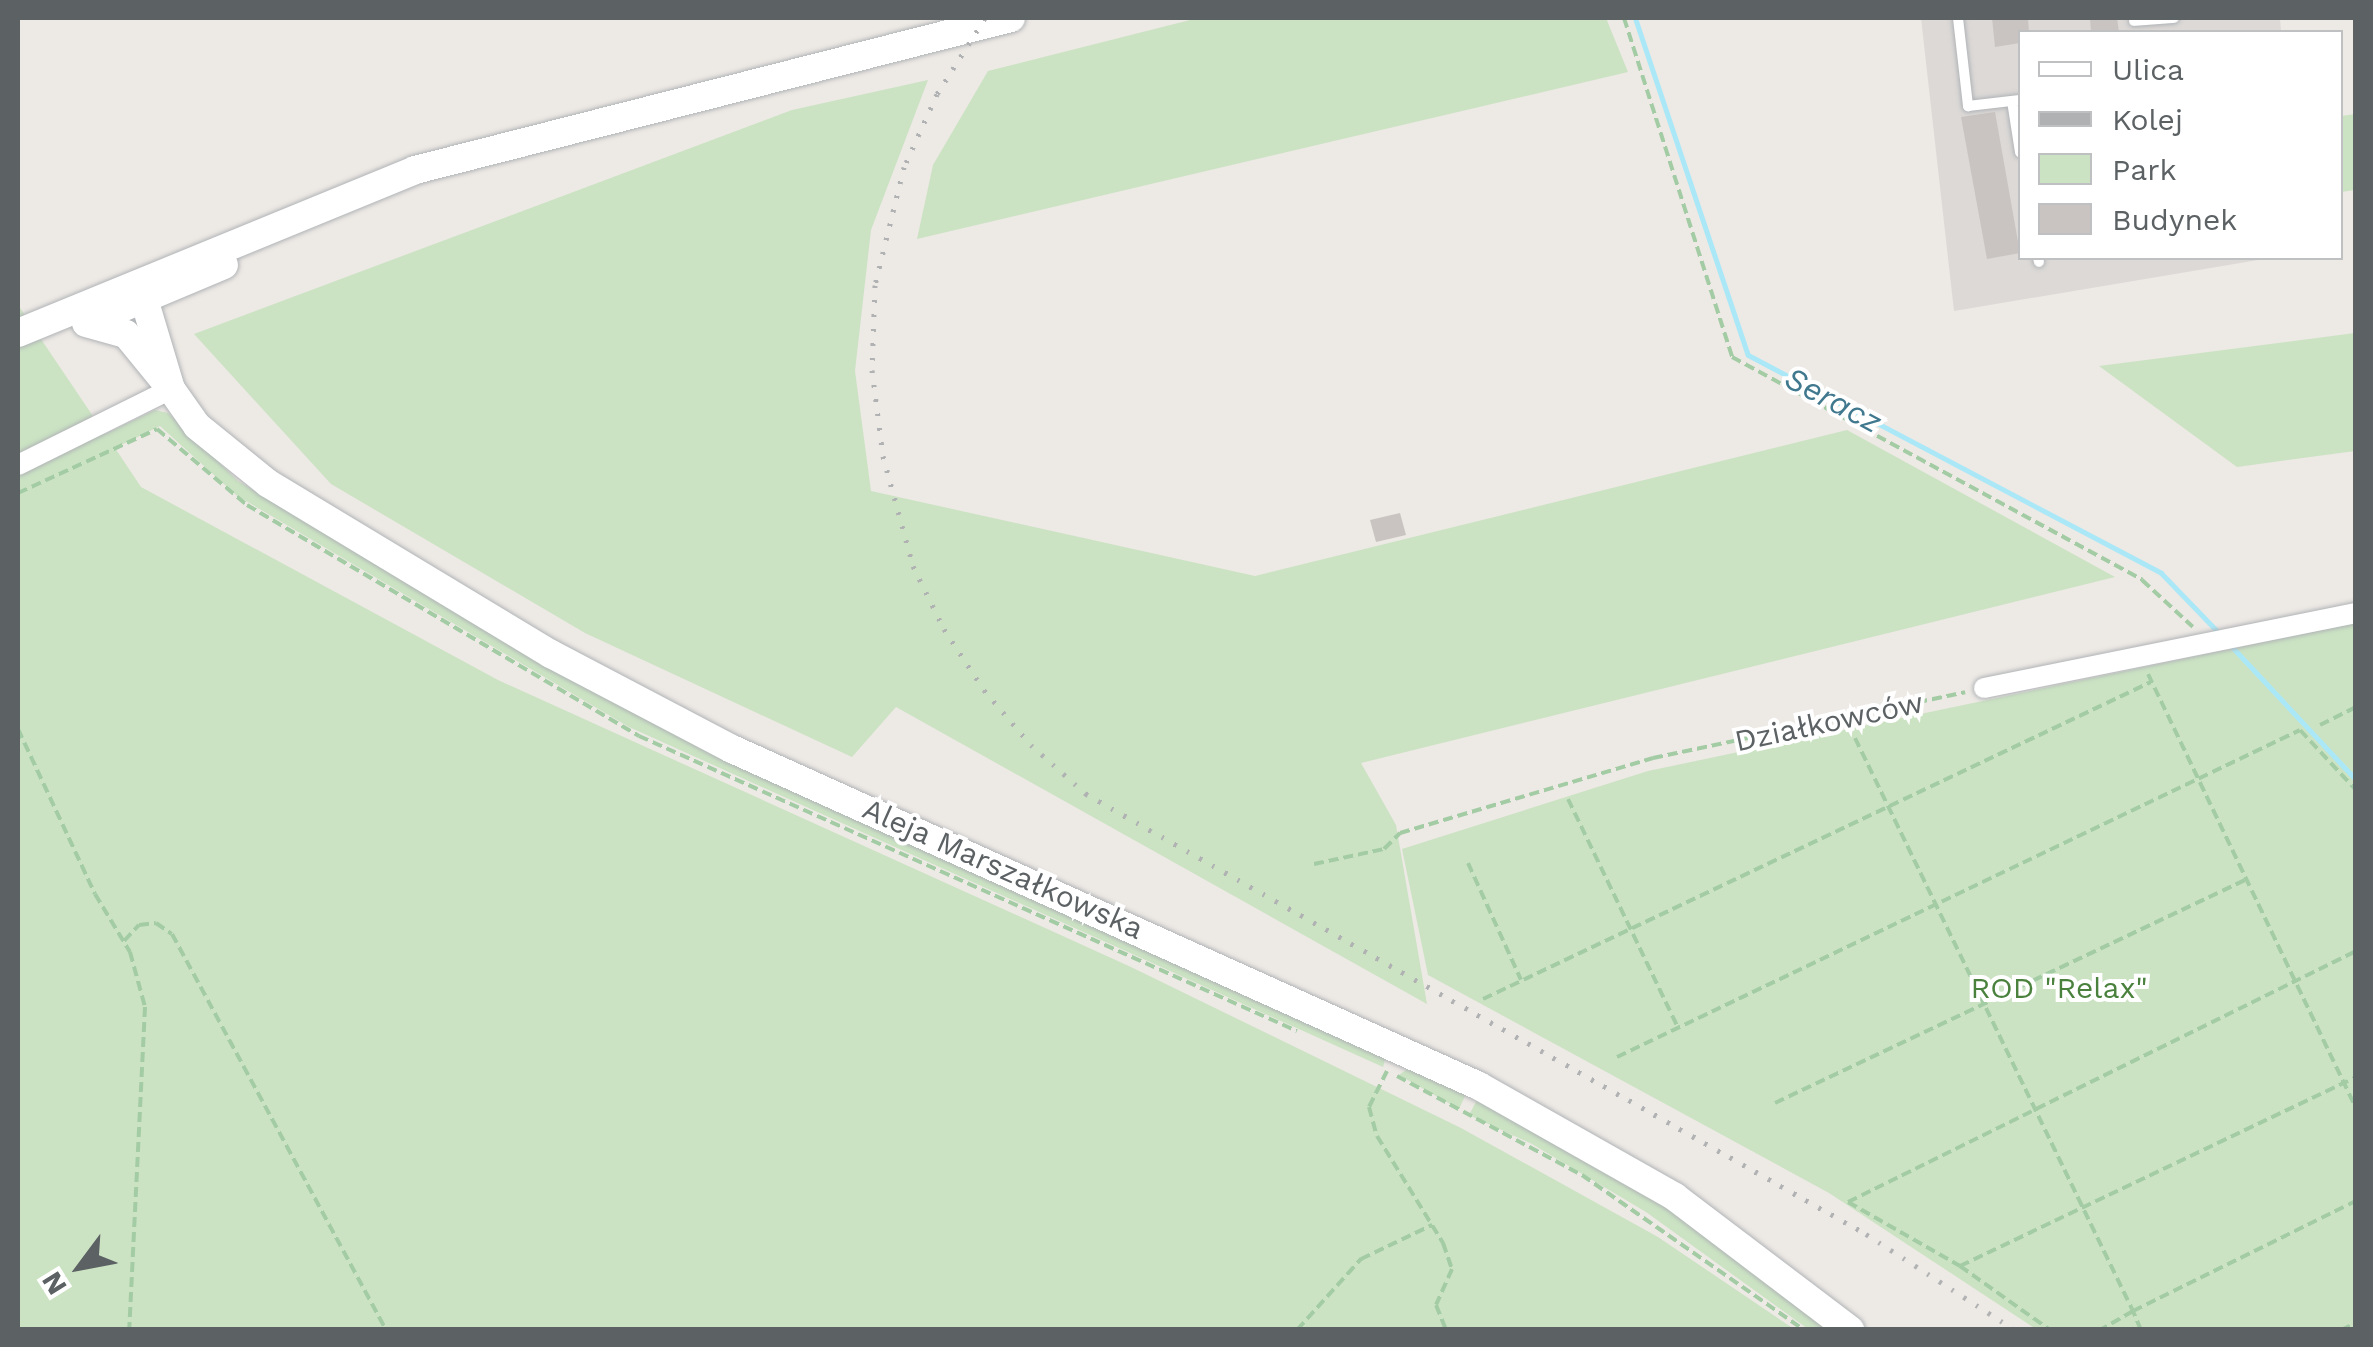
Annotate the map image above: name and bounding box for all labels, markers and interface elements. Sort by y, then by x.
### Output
legend [2018,30,2343,260]
text: Ulica [2112,52,2184,87]
text: Kolej [2112,102,2183,137]
text: Park [2112,152,2177,187]
text: Budynek [2112,202,2237,237]
water label: Seracz [1778,359,1888,441]
street label: Działkowców [1732,684,1926,760]
street label: Aleja Marszałkowska [857,791,1149,947]
park label: ROD "Relax" [1970,970,2148,1006]
north arrow [30,1217,130,1317]
text: N [35,1266,74,1301]

